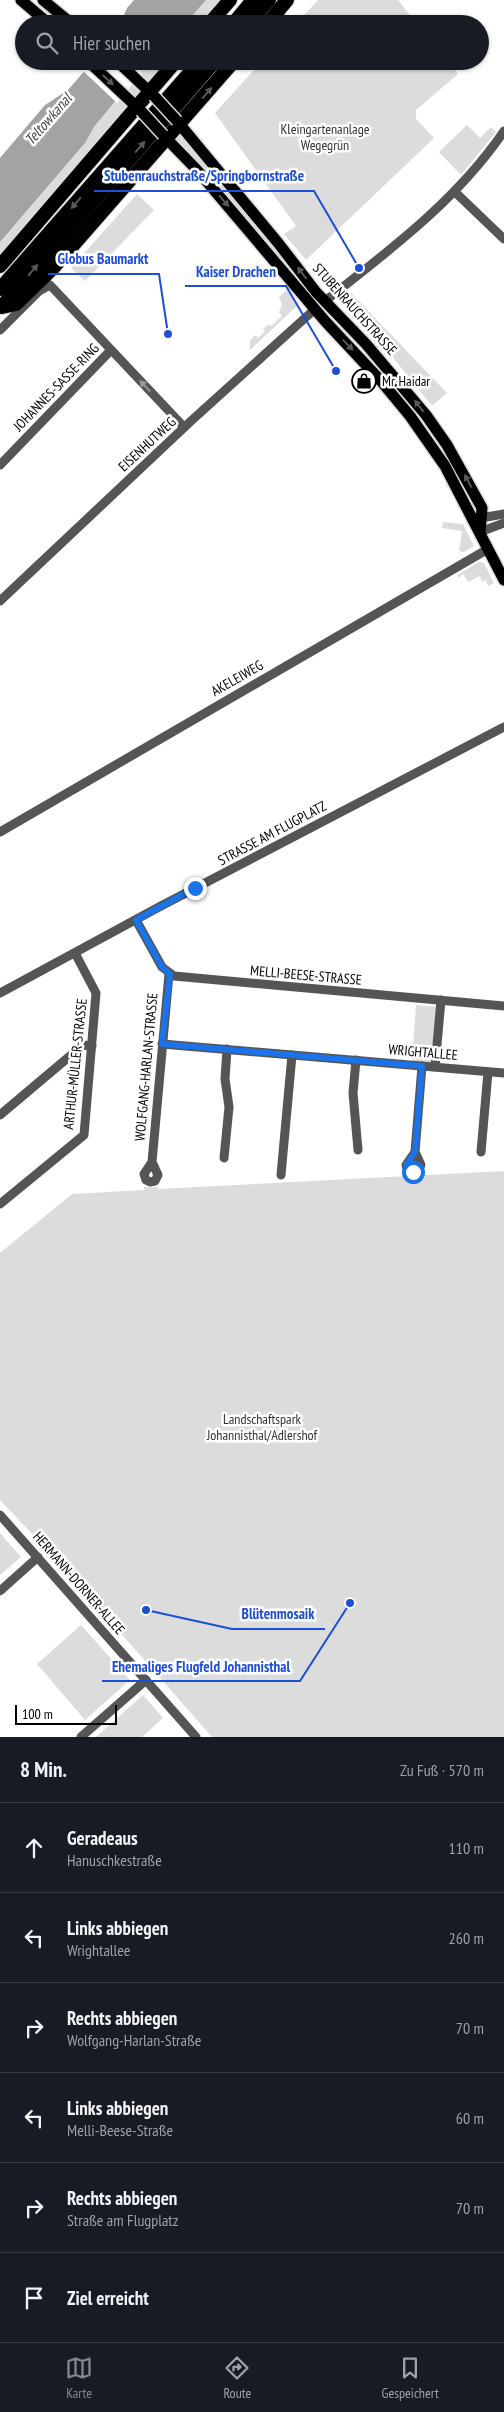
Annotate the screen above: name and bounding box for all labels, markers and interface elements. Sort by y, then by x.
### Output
search box [15,15,489,70]
icon: search [33,29,61,57]
text: Hier suchen [73,31,150,55]
one-way arrow [102,74,114,86]
one-way arrow [202,87,213,100]
water label: Teltowkanal [21,88,76,149]
park label: Kleingartenanlage Wegegrün [280,120,370,154]
one-way arrow [134,142,146,154]
callout: Stubenrauchstraße/Springbornstraße [94,161,314,191]
text: Stubenrauchstraße/Springbornstraße [104,166,304,185]
one-way arrow [218,195,229,208]
one-way arrow [70,196,81,209]
callout: Globus Baumarkt [48,244,159,274]
text: Globus Baumarkt [58,249,149,268]
callout: Kaiser Drachen [185,256,286,286]
street label: STUBENRAUCHSTRASSE [309,259,401,359]
text: Kaiser Drachen [196,262,276,281]
one-way arrow [28,264,39,277]
one-way arrow [296,267,307,280]
street label: JOHANNES-SASSE-RING [9,339,103,435]
one-way arrow [341,339,353,351]
shop icon: Mr. Haidar [351,368,377,394]
place label: Mr. Haidar [382,372,430,390]
one-way arrow [139,381,151,393]
one-way arrow [413,400,424,413]
street label: EISENHUTWEG [115,413,180,475]
one-way arrow [463,474,472,488]
street label: AKELEIWEG [208,656,266,700]
street label: STRASSE AM FLUGPLATZ [215,797,329,869]
route end [184,877,207,900]
street label: MELLI-BEESE-STRASSE [250,961,362,989]
street label: WOLFGANG-HARLAN-STRASSE [131,992,161,1142]
street label: ARTHUR-MÜLLER-STRASSE [59,998,91,1130]
street label: WRIGHTALLEE [388,1040,458,1064]
route start [402,1161,425,1184]
park label: Landschaftspark Johannisthal/Adlershof [206,1410,318,1444]
street label: HERMANN-DORNER-ALLEE [29,1528,129,1638]
callout: Blütenmosaik [232,1599,325,1629]
text: Blütenmosaik [242,1604,315,1623]
callout: Ehemaliges Flugfeld Johannisthal [102,1651,300,1681]
text: Ehemaliges Flugfeld Johannisthal [112,1657,290,1676]
scale bar [15,1702,118,1725]
text: 100 m [22,1705,53,1723]
text: 8 Min. [20,1756,67,1783]
text: Zu Fuß · 570 m [400,1760,484,1780]
text: Geradeaus [67,1826,138,1850]
icon: ahead [20,1834,48,1862]
text: 110 m [449,1838,484,1858]
text: Hanuschkestraße [67,1850,162,1870]
text: Links abbiegen [67,1916,168,1940]
icon: left [20,1924,48,1952]
text: 260 m [449,1928,484,1948]
text: Wrightallee [67,1940,130,1960]
text: Rechts abbiegen [67,2006,177,2030]
icon: right [20,2014,48,2042]
text: 70 m [456,2018,484,2038]
text: Wolfgang-Harlan-Straße [67,2030,201,2050]
text: Links abbiegen [67,2096,168,2120]
icon: left [20,2104,48,2132]
text: 60 m [456,2108,484,2128]
text: Melli-Beese-Straße [67,2120,173,2140]
text: Rechts abbiegen [67,2186,177,2210]
icon: right [20,2194,48,2222]
text: 70 m [456,2198,484,2218]
text: Straße am Flugplatz [67,2210,179,2230]
icon: arrive [20,2284,48,2312]
text: Ziel erreicht [67,2286,149,2310]
tab: Karte [65,2354,93,2402]
tab: Route [223,2354,251,2402]
tab: Gespeichert [382,2354,439,2402]

